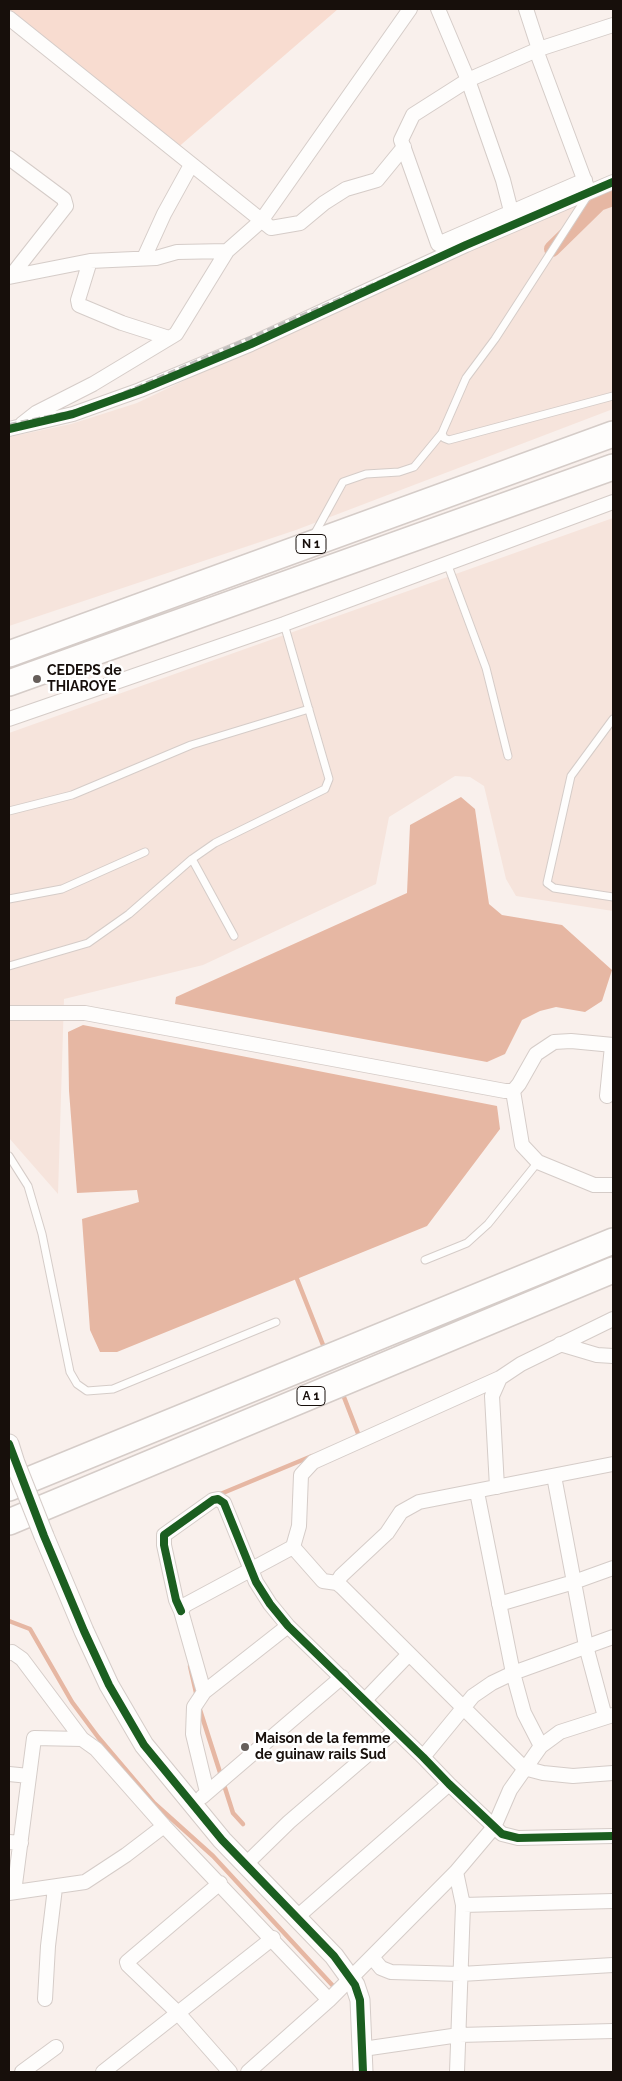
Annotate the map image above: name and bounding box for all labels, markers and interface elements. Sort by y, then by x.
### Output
road number: N 1 [296,534,326,554]
place label: CEDEPS de THIAROYE [47,663,122,696]
marker: CEDEPS de THIAROYE [31,673,43,685]
road number: A 1 [297,1386,325,1405]
place label: Maison de la femme de guinaw rails Sud [255,1731,390,1764]
marker: Maison de la femme de guinaw rails Sud [239,1741,251,1753]

